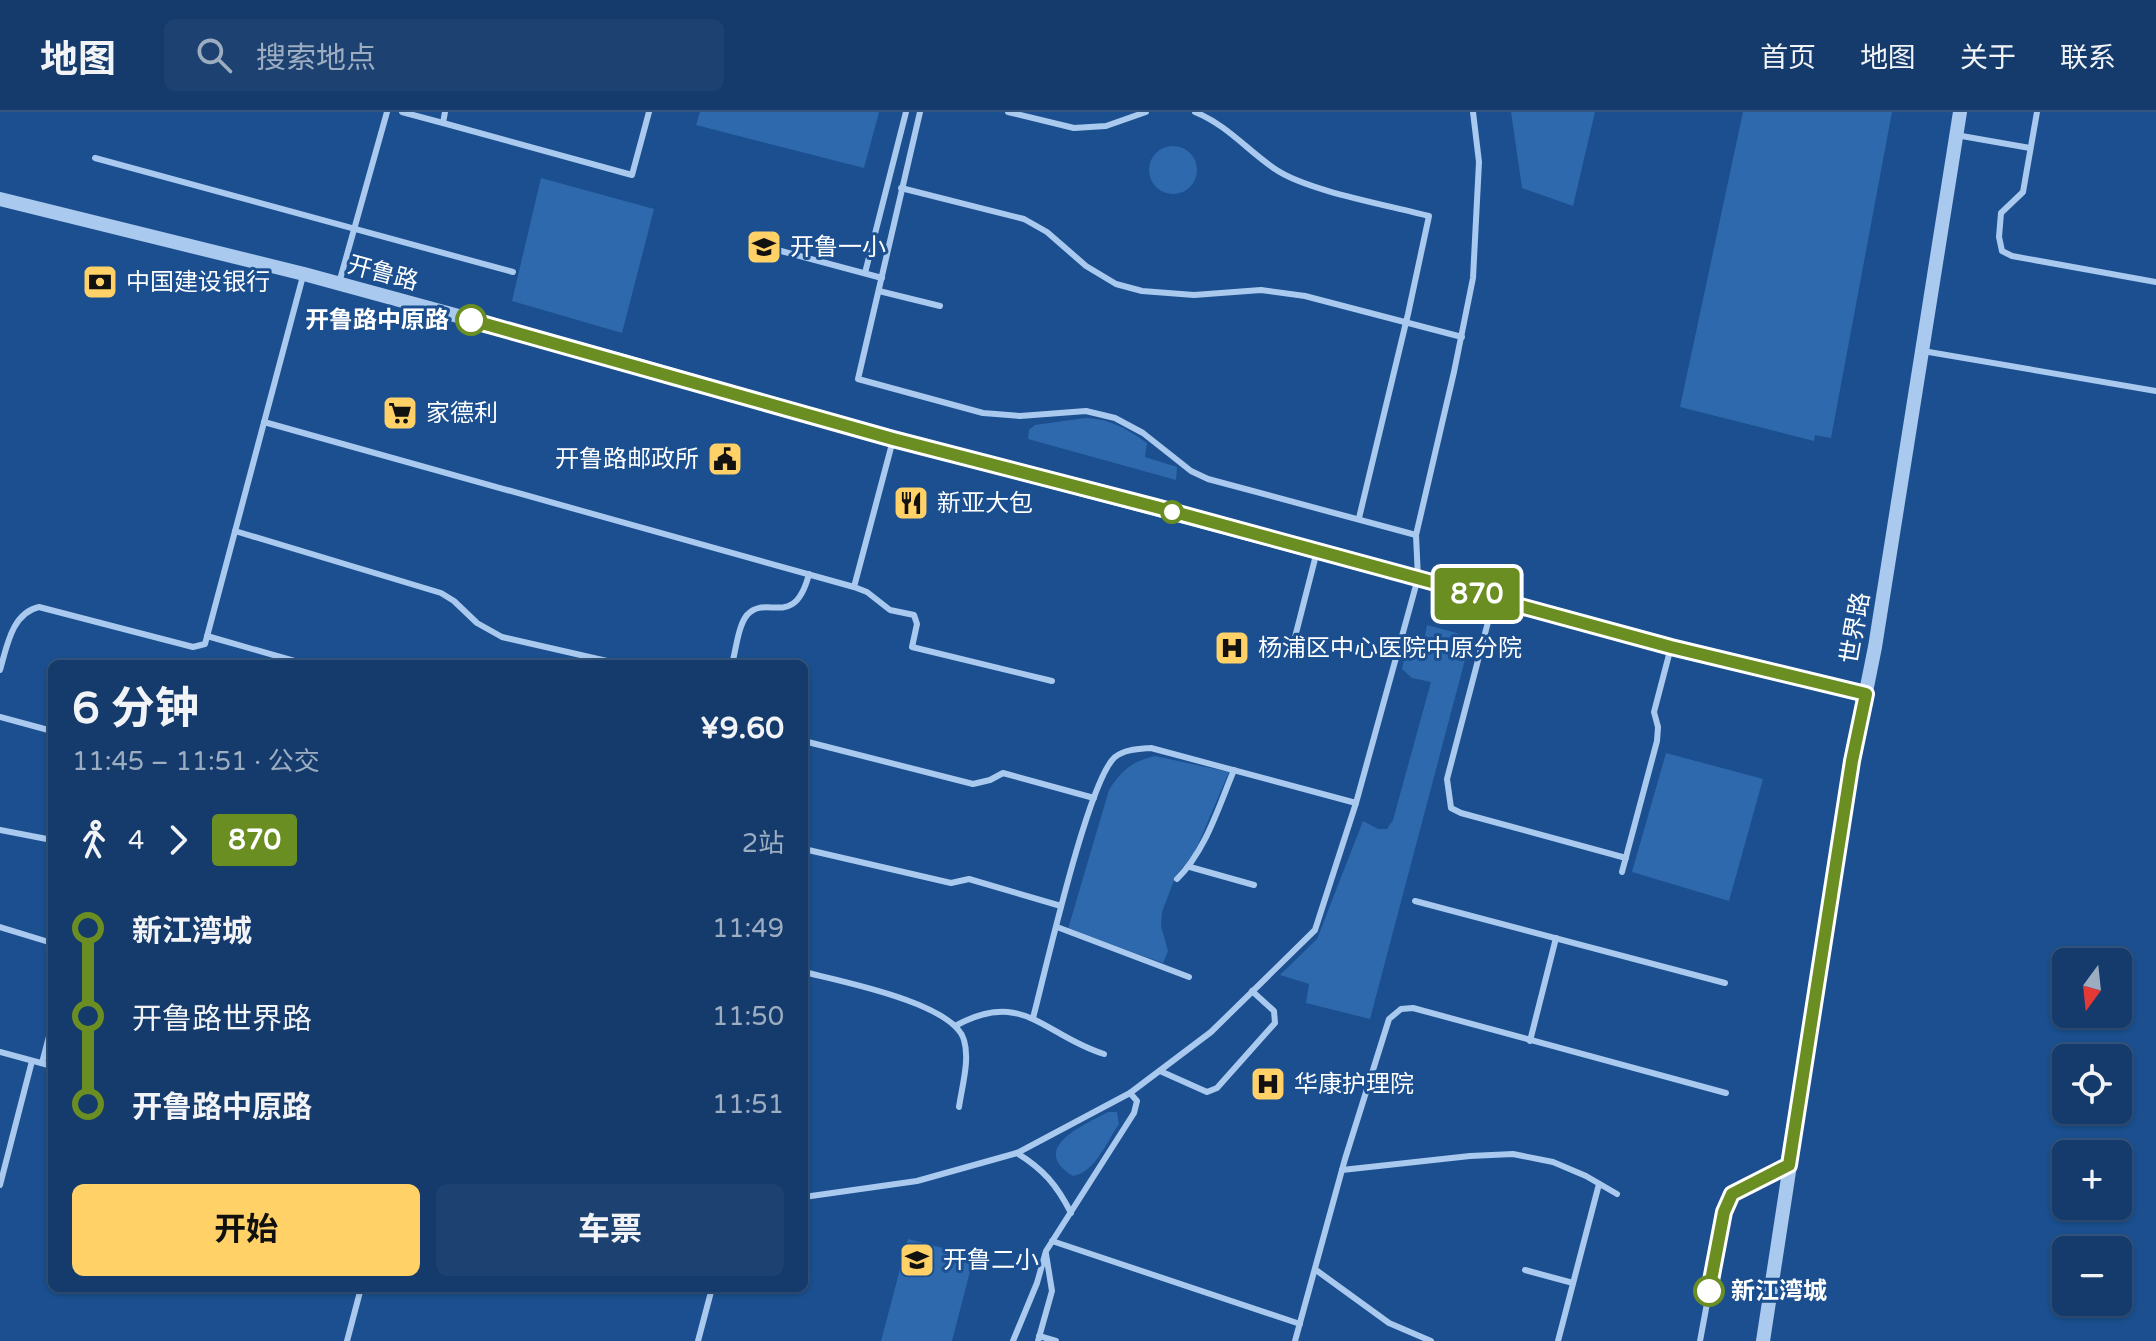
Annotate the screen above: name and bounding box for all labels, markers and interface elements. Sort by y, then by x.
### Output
search box [164,19,724,91]
icon: search [192,33,236,77]
text: 地图 [40,37,116,83]
text: 搜索地点 [256,40,376,77]
text: 首页 [1760,41,1816,75]
text: 地图 [1860,41,1916,75]
text: 关于 [1960,41,2016,75]
text: 联系 [2060,41,2116,75]
school or university icon: 开鲁一小 [745,228,783,266]
place label: 开鲁一小 [790,233,886,262]
street label: 开鲁路 [344,250,421,297]
bank icon: 中国建设银行 [81,263,119,301]
place label: 中国建设银行 [126,268,270,297]
marker: 开鲁路中原路 [456,305,486,335]
place label: 开鲁路中原路 [305,306,449,335]
supermarket icon: 家德利 [381,394,419,432]
place label: 家德利 [426,399,498,428]
public building icon: 开鲁路邮政所 [706,440,744,478]
place label: 开鲁路邮政所 [555,445,699,474]
restaurant icon: 新亚大包 [892,484,930,522]
place label: 新亚大包 [937,489,1033,518]
unlabelled marker [1161,501,1183,523]
line badge: 870 [1431,568,1523,620]
text: 870 [1451,577,1503,611]
street label: 世界路 [1835,590,1876,666]
hospital icon: 杨浦区中心医院中原分院 [1213,629,1251,667]
place label: 杨浦区中心医院中原分院 [1258,634,1522,663]
text: 6 分钟 [72,683,199,736]
text: ¥9.60 [700,710,784,747]
text: 11:45 – 11:51 · 公交 [72,746,320,777]
icon: walk [72,818,116,862]
icon: forward [156,818,200,862]
text: 870 [228,823,281,857]
text: 4 [128,825,144,856]
text: 2站 [742,828,784,859]
text: 新江湾城 [132,913,252,950]
text: 11:49 [712,913,784,944]
north arrow [2052,948,2132,1028]
map controls [2052,948,2132,1316]
text: 开鲁路世界路 [132,1001,312,1038]
text: 11:50 [712,1001,784,1032]
button: locate [2052,1044,2132,1124]
hospital icon: 华康护理院 [1249,1065,1287,1103]
place label: 华康护理院 [1294,1070,1414,1099]
text: 开鲁路中原路 [132,1089,312,1126]
text: 11:51 [712,1089,784,1120]
button: + [2052,1140,2132,1220]
button: 开始 [72,1184,420,1276]
button: 车票 [436,1184,784,1276]
button: − [2052,1236,2132,1316]
school or university icon: 开鲁二小 [898,1241,936,1279]
place label: 开鲁二小 [943,1246,1039,1275]
marker: 新江湾城 [1694,1276,1724,1306]
place label: 新江湾城 [1731,1277,1827,1306]

